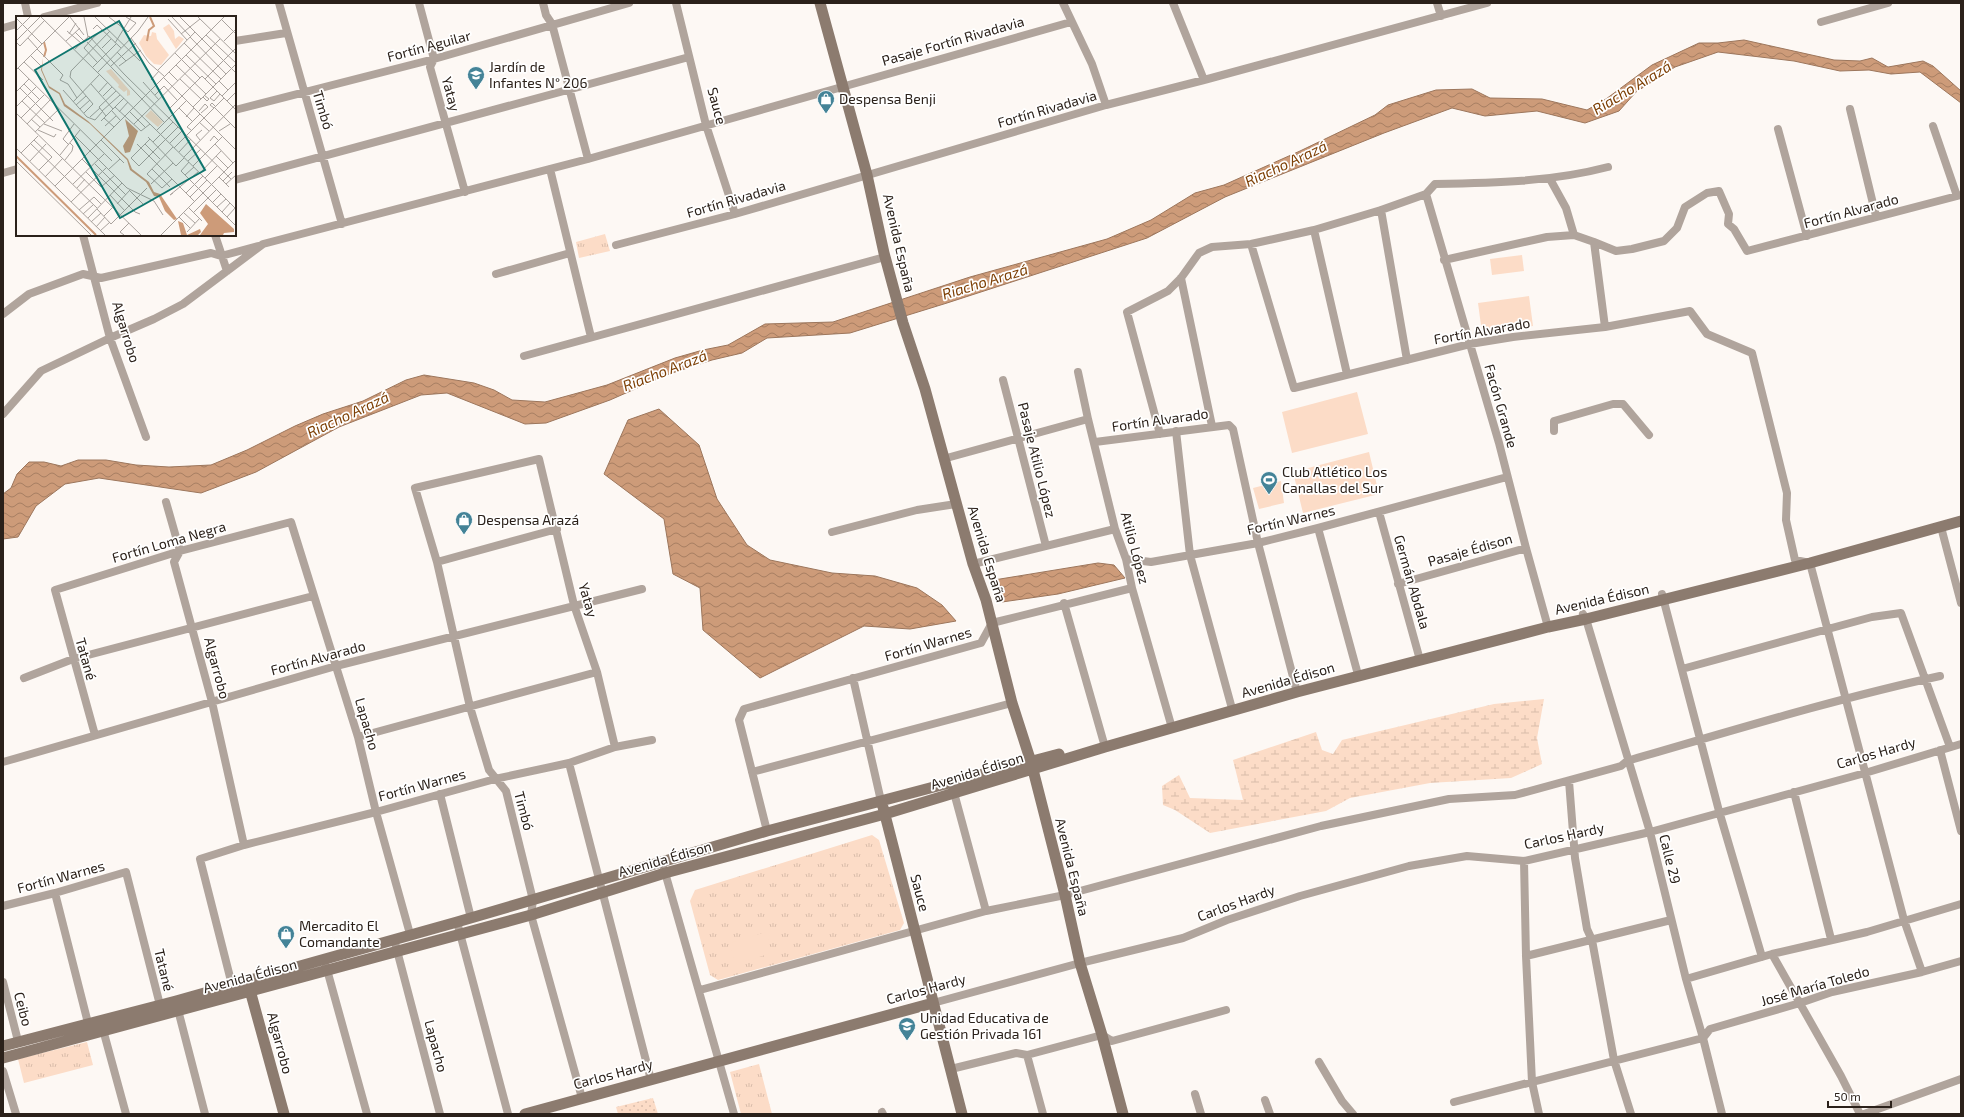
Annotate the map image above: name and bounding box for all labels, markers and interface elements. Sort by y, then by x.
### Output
street label: Pasaje Fortín Rivadavia [880,12,1026,69]
inset map [16,16,236,236]
street label: Fortín Aguilar [385,26,473,65]
water label: Riacho Arazá [1589,57,1674,118]
place label: Jardín de Infantes N° 206 [489,58,587,91]
school or university icon: Jardín de Infantes N° 206 [466,65,486,90]
street label: Yatay [439,75,464,114]
street label: Sauce [704,85,731,126]
street label: Fortín Rivadavia [995,86,1098,131]
street label: Timbó [310,88,337,131]
shop icon: Despensa Benji [816,89,836,114]
place label: Despensa Benji [839,90,936,107]
water label: Riacho Arazá [1242,136,1330,190]
street label: Fortín Rivadavia [684,176,787,221]
street label: Fortín Alvarado [1802,190,1900,231]
street label: Avenida España [880,192,919,294]
water label: Riacho Arazá [940,259,1030,303]
street label: Algarrobo [109,299,144,365]
street label: Fortín Alvarado [1432,314,1531,347]
water label: Riacho Arazá [620,346,709,394]
street label: Facón Grande [1481,362,1522,450]
water label: Riacho Arazá [304,387,392,441]
street label: Pasaje Atilio López [1015,400,1060,519]
street label: Fortín Alvarado [1110,404,1209,435]
place label: Club Atlético Los Canallas del Sur [1282,463,1387,496]
sports icon: Club Atlético Los Canallas del Sur [1259,470,1279,495]
street label: Fortín Warnes [1245,501,1337,538]
street label: Avenida España [965,503,1010,604]
shop icon: Despensa Arazá [454,510,474,535]
street label: Atilio López [1118,510,1153,586]
place label: Despensa Arazá [477,511,579,528]
street label: Fortín Loma Negra [110,517,228,566]
street label: Pasaje Édison [1426,529,1514,570]
street label: Germán Abdala [1391,533,1434,631]
street label: Avenida Édison [1553,579,1651,618]
street label: Yatay [575,581,602,620]
street label: Fortín Warnes [882,623,973,664]
street label: Algarrobo [201,635,234,701]
street label: Tatané [72,636,101,682]
street label: Fortín Alvarado [269,637,367,678]
street label: Avenida Édison [1239,658,1336,701]
street label: Lapacho [352,696,383,752]
street label: Carlos Hardy [1834,733,1918,772]
street label: Avenida Édison [928,748,1025,793]
street label: Fortín Warnes [376,765,468,804]
street label: Timbó [511,789,538,832]
street label: Avenida España [1052,816,1093,918]
street label: Carlos Hardy [1522,819,1606,852]
street label: Calle 29 [1656,832,1685,885]
street label: Avenida Édison [616,837,713,880]
street label: Fortín Warnes [15,857,107,896]
street label: Sauce [907,872,934,913]
street label: Carlos Hardy [1195,880,1278,924]
place label: Mercadito El Comandante [299,917,380,950]
shop icon: Mercadito El Comandante [276,924,296,949]
street label: Tatané [151,947,178,993]
street label: Avenida Édison [201,955,299,996]
street label: José María Toledo [1759,962,1871,1009]
street label: Carlos Hardy [884,970,968,1007]
street label: Ceibo [11,990,36,1028]
place label: Unidad Educativa de Gestión Privada 161 [920,1009,1049,1042]
street label: Algarrobo [264,1010,297,1076]
school or university icon: Unidad Educativa de Gestión Privada 161 [897,1016,917,1041]
street label: Lapacho [421,1018,452,1074]
street label: Carlos Hardy [571,1055,655,1092]
scale bar [1828,1083,1891,1109]
text: 50 m [1834,1089,1861,1103]

